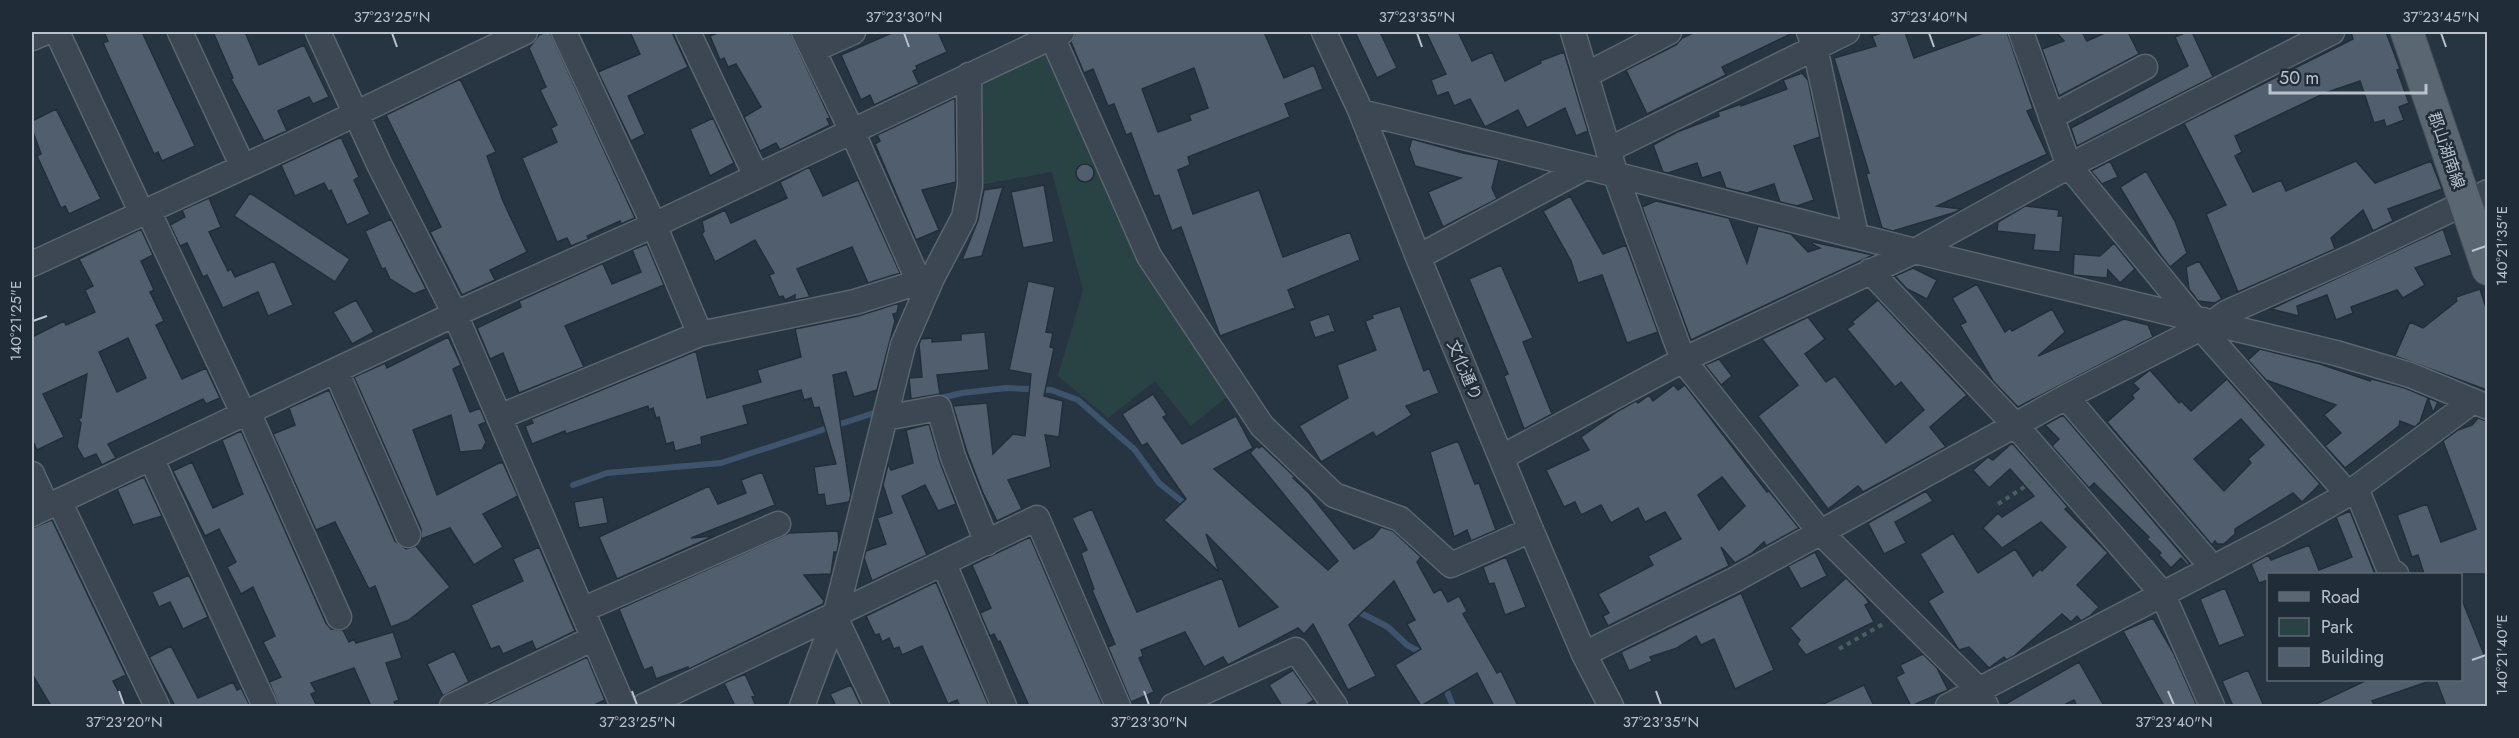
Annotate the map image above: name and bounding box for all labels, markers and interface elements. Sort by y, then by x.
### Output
text: 37°23'25"N [354,6,430,28]
text: 37°23'30"N [866,6,942,28]
text: 37°23'35"N [1379,6,1455,28]
text: 37°23'40"N [1890,6,1968,28]
text: 37°23'45"N [2403,6,2479,28]
scale bar [2270,57,2426,95]
text: 50 m [2279,65,2319,91]
street label: 郡山湖南線 [2423,109,2470,192]
text: 140°21'35"E [2491,206,2513,286]
text: 140°21'25"E [5,281,27,361]
street label: 文化通り [1441,336,1488,404]
legend [2267,573,2462,681]
text: Road [2321,584,2360,610]
text: Park [2321,614,2353,640]
text: 140°21'40"E [2491,614,2513,696]
text: Building [2321,644,2384,670]
text: 37°23'20"N [85,711,163,733]
text: 37°23'25"N [599,711,675,733]
text: 37°23'30"N [1111,711,1187,733]
text: 37°23'35"N [1623,711,1699,733]
text: 37°23'40"N [2135,711,2213,733]

